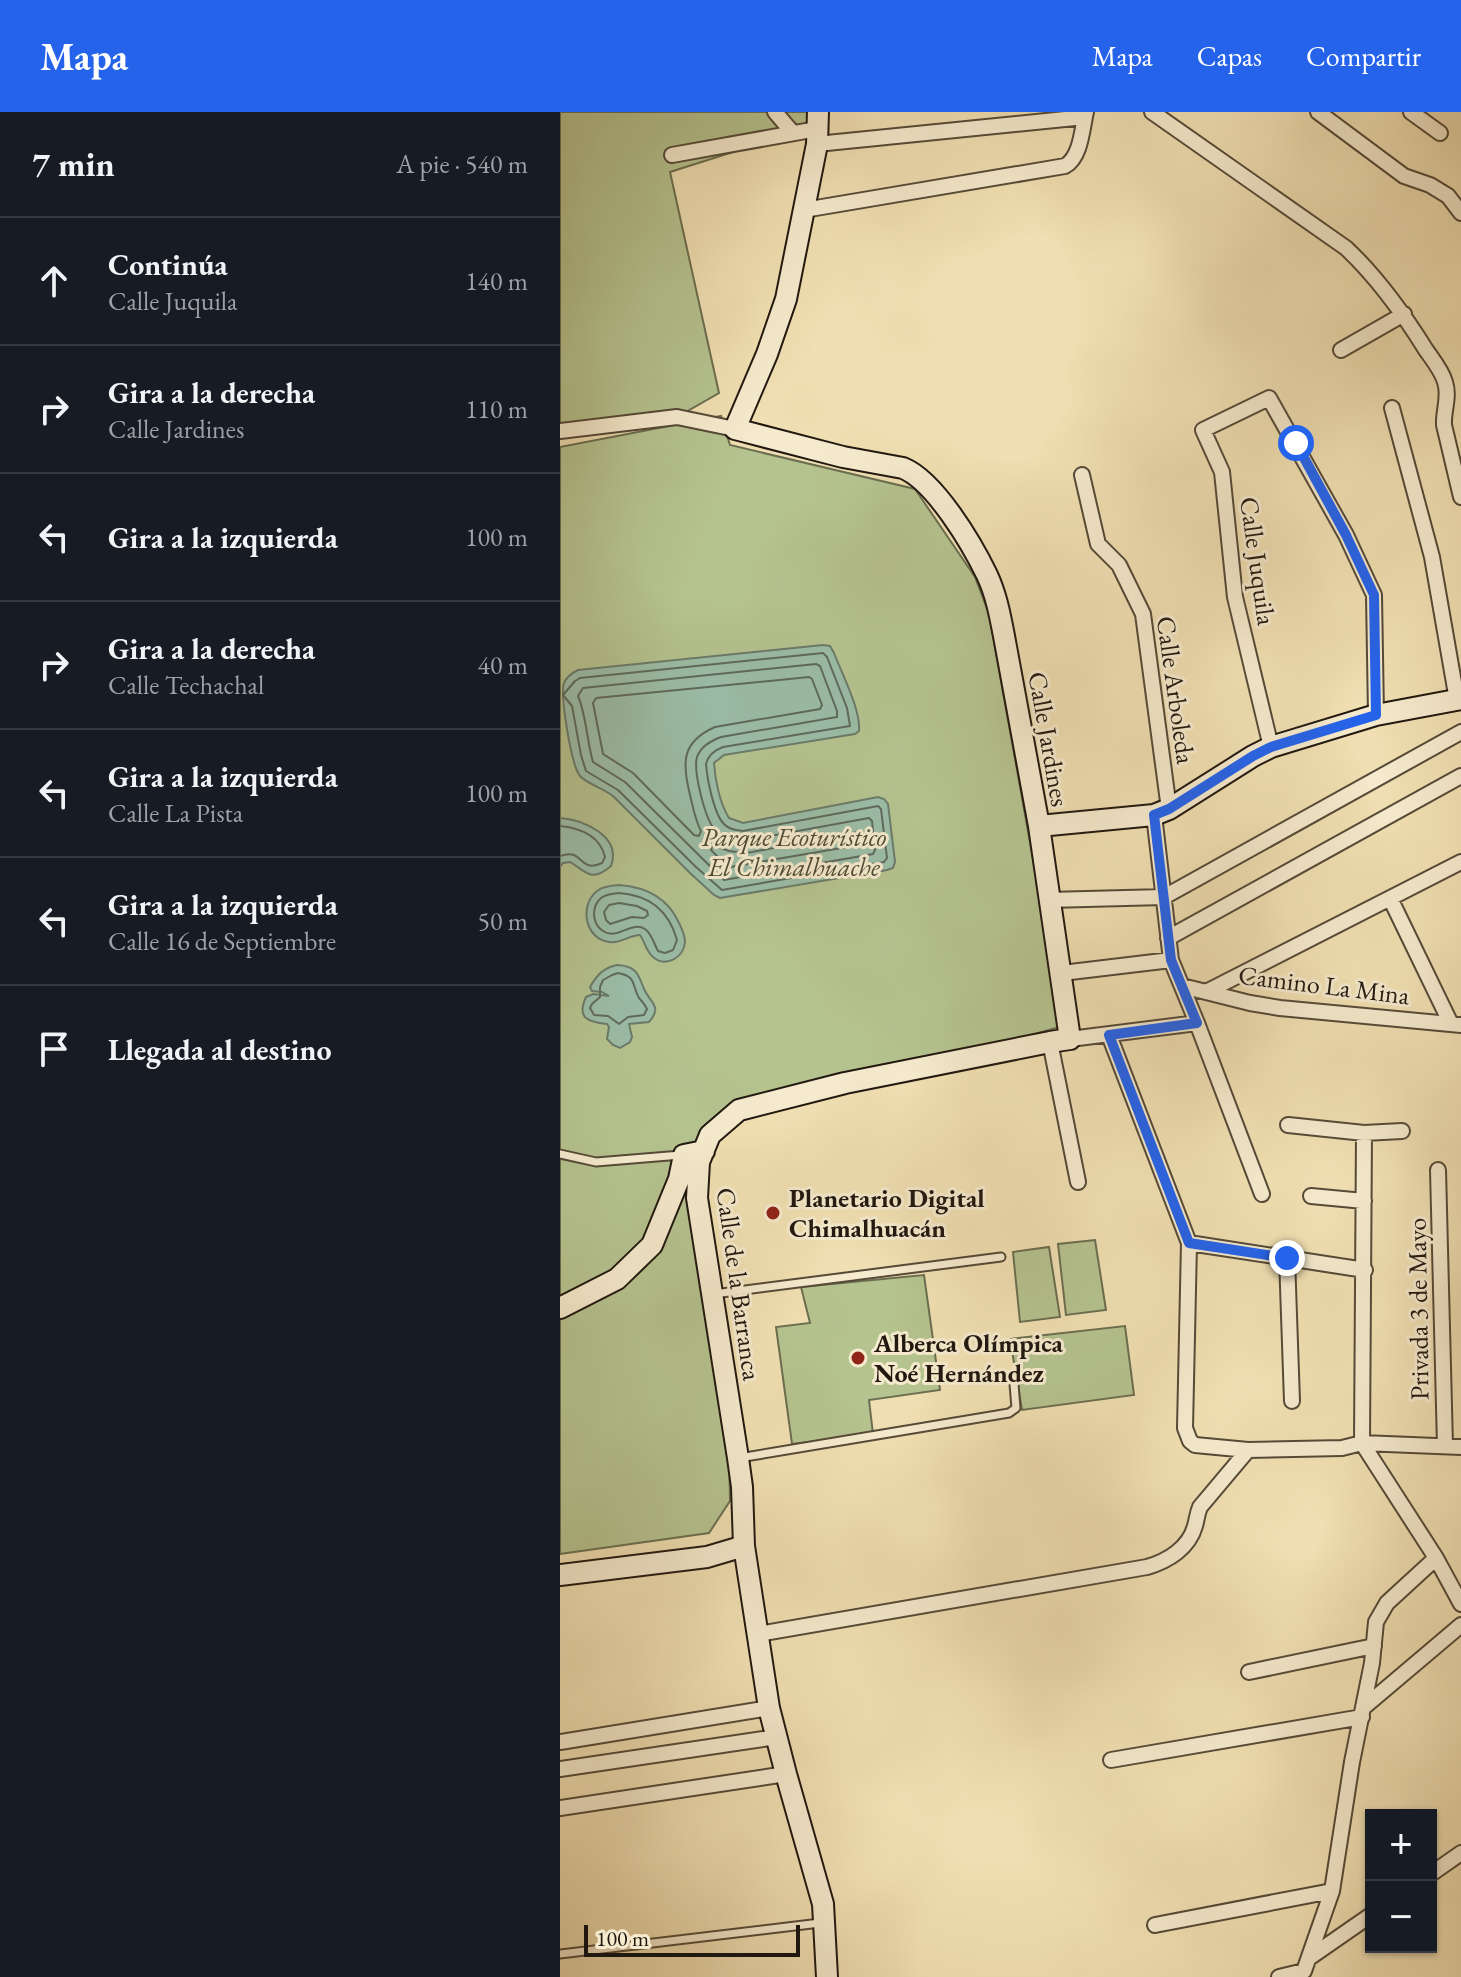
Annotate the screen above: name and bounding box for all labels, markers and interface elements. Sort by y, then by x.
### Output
text: Mapa [40,32,128,81]
text: Mapa [1092,38,1153,74]
text: Capas [1197,38,1262,74]
text: Compartir [1306,38,1421,74]
text: 7 min [32,142,115,186]
text: A pie · 540 m [396,147,528,181]
text: Continúa [108,245,228,284]
icon: ahead [32,259,76,303]
text: 140 m [465,264,528,298]
text: Calle Juquila [108,284,237,318]
text: Gira a la derecha [108,373,315,412]
icon: right [32,387,76,431]
text: 110 m [465,392,528,426]
text: Calle Jardines [108,412,244,446]
route start [1278,425,1314,461]
street label: Calle Juquila [1232,495,1284,628]
icon: left [32,515,76,559]
text: Gira a la izquierda [108,518,338,557]
text: 100 m [465,520,528,554]
street label: Calle Arboleda [1149,614,1203,767]
text: Gira a la derecha [108,629,315,668]
icon: right [32,643,76,687]
text: 40 m [478,648,528,682]
text: Calle Techachal [108,668,264,702]
street label: Calle Jardines [1020,669,1078,809]
text: Gira a la izquierda [108,757,338,796]
icon: left [32,771,76,815]
text: 100 m [465,776,528,810]
text: Calle La Pista [108,796,243,830]
park label: Parque Ecoturístico El Chimalhuache [702,820,887,884]
text: Gira a la izquierda [108,885,338,924]
icon: left [32,899,76,943]
text: 50 m [478,904,528,938]
text: Calle 16 de Septiembre [108,924,336,958]
street label: Camino La Mina [1237,958,1412,1012]
icon: arrive [32,1027,76,1071]
text: Llegada al destino [108,1030,332,1069]
place label: Planetario Digital Chimalhuacán [789,1181,985,1245]
street label: Calle de la Barranca [709,1185,769,1383]
marker: Planetario Digital Chimalhuacán [764,1204,782,1222]
street label: Privada 3 de Mayo [1399,1218,1437,1400]
route end [1269,1240,1305,1276]
place label: Alberca Olímpica Noé Hernández [873,1326,1063,1390]
marker: Alberca Olímpica Noé Hernández [849,1349,867,1367]
map controls [1365,1809,1437,1953]
button: + [1365,1809,1437,1881]
button: − [1365,1881,1437,1953]
scale bar [584,1921,800,1957]
text: 100 m [596,1924,649,1953]

